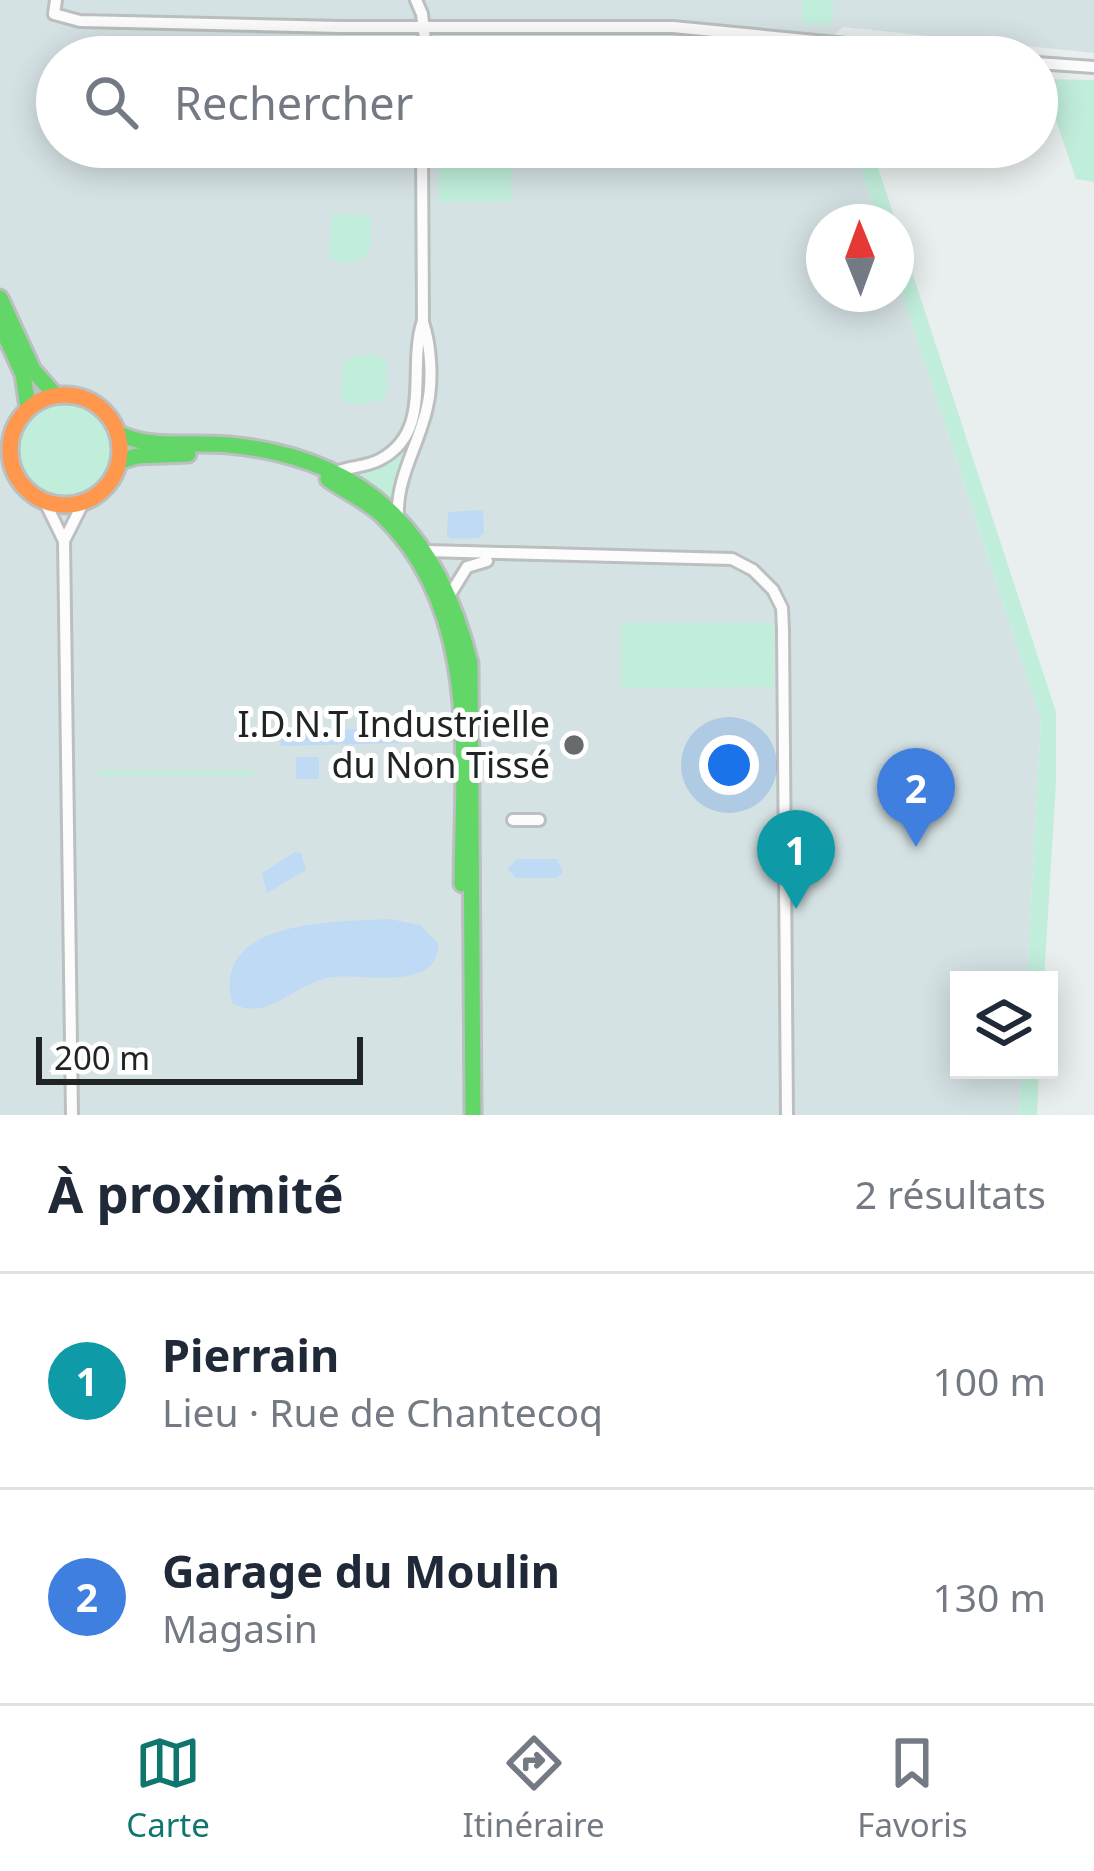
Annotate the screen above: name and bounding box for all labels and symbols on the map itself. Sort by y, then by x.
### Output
north arrow [806,204,914,312]
place label: I.D.N.T Industrielle du Non Tissé [237,699,550,789]
marker: I.D.N.T Industrielle du Non Tissé [561,732,587,758]
your location [699,735,759,795]
pin: 2 [877,748,955,847]
pin: 1 [757,810,835,909]
scale bar [36,1031,363,1084]

